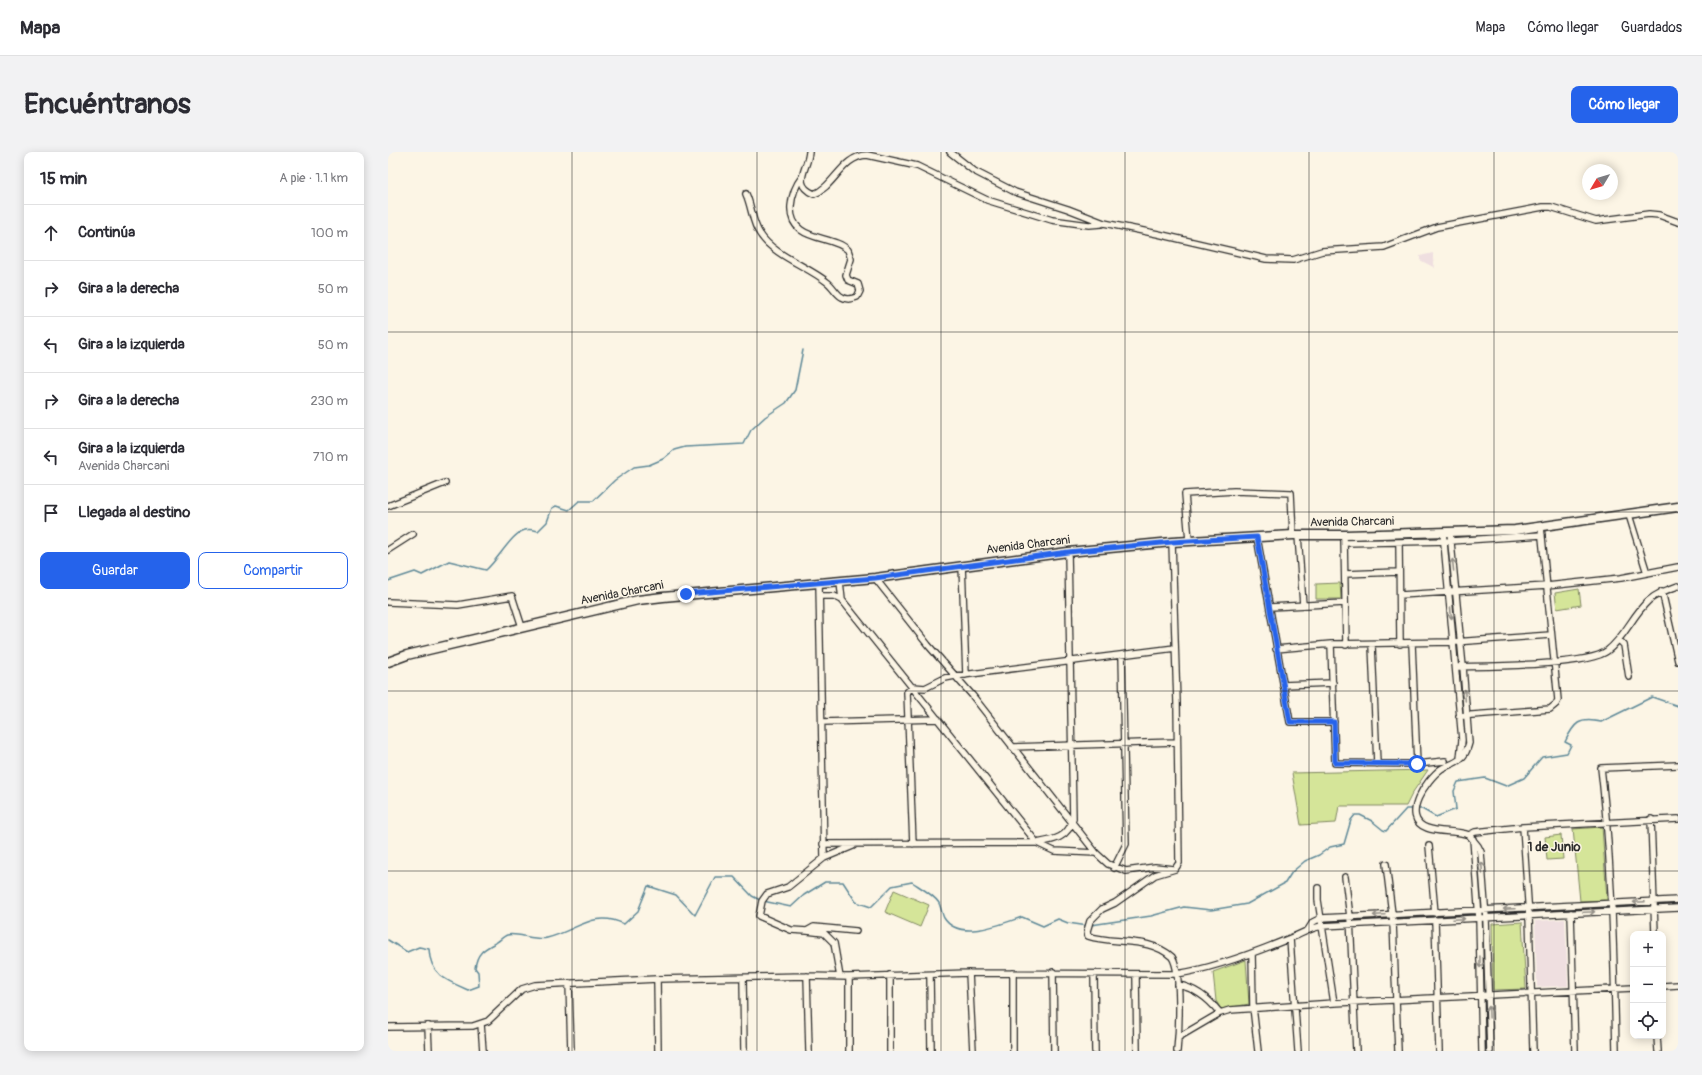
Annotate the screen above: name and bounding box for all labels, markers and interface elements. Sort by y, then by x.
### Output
text: Mapa [20,16,60,40]
text: Mapa [1476,19,1505,36]
text: Cómo llegar [1527,19,1599,36]
text: Guardados [1621,19,1682,36]
button: Cómo llegar [1571,86,1678,123]
text: Encuéntranos [24,87,191,122]
north arrow [1582,164,1618,200]
text: 15 min [40,168,87,189]
text: A pie · 1.1 km [279,170,348,186]
icon: ahead [40,222,62,244]
text: Continúa [78,223,135,242]
text: 100 m [311,225,348,241]
icon: right [40,278,62,300]
text: Gira a la derecha [78,279,179,298]
text: 50 m [318,281,348,297]
icon: left [40,334,62,356]
text: Gira a la izquierda [78,335,185,354]
text: 50 m [318,337,348,353]
icon: right [40,390,62,412]
text: Gira a la derecha [78,391,179,410]
text: 230 m [311,393,348,409]
text: Gira a la izquierda [78,439,185,458]
icon: left [40,446,62,468]
text: 710 m [313,449,348,465]
text: Avenida Charcani [78,458,169,474]
icon: arrive [40,502,62,524]
text: Llegada al destino [78,503,190,522]
street label: Avenida Charcani [1310,514,1394,530]
street label: Avenida Charcani [985,532,1071,558]
button: Guardar [40,552,190,589]
button: Compartir [198,552,348,589]
one-way arrow [1450,559,1457,572]
street label: Avenida Charcani [579,578,665,608]
route end [677,585,695,603]
one-way arrow [1447,606,1454,619]
one-way arrow [1461,689,1469,702]
route start [1408,755,1426,773]
district label: 1 de Junio [1527,839,1581,855]
one-way arrow [1479,862,1486,875]
one-way arrow [1633,899,1646,906]
one-way arrow [1503,906,1516,913]
one-way arrow [1582,909,1595,916]
one-way arrow [1373,912,1386,919]
one-way arrow [1452,916,1465,923]
map controls [1630,931,1666,1039]
button: + [1630,931,1666,967]
one-way arrow [1476,955,1484,968]
button: − [1630,967,1666,1003]
button: locate [1630,1003,1666,1039]
one-way arrow [1485,1006,1493,1019]

